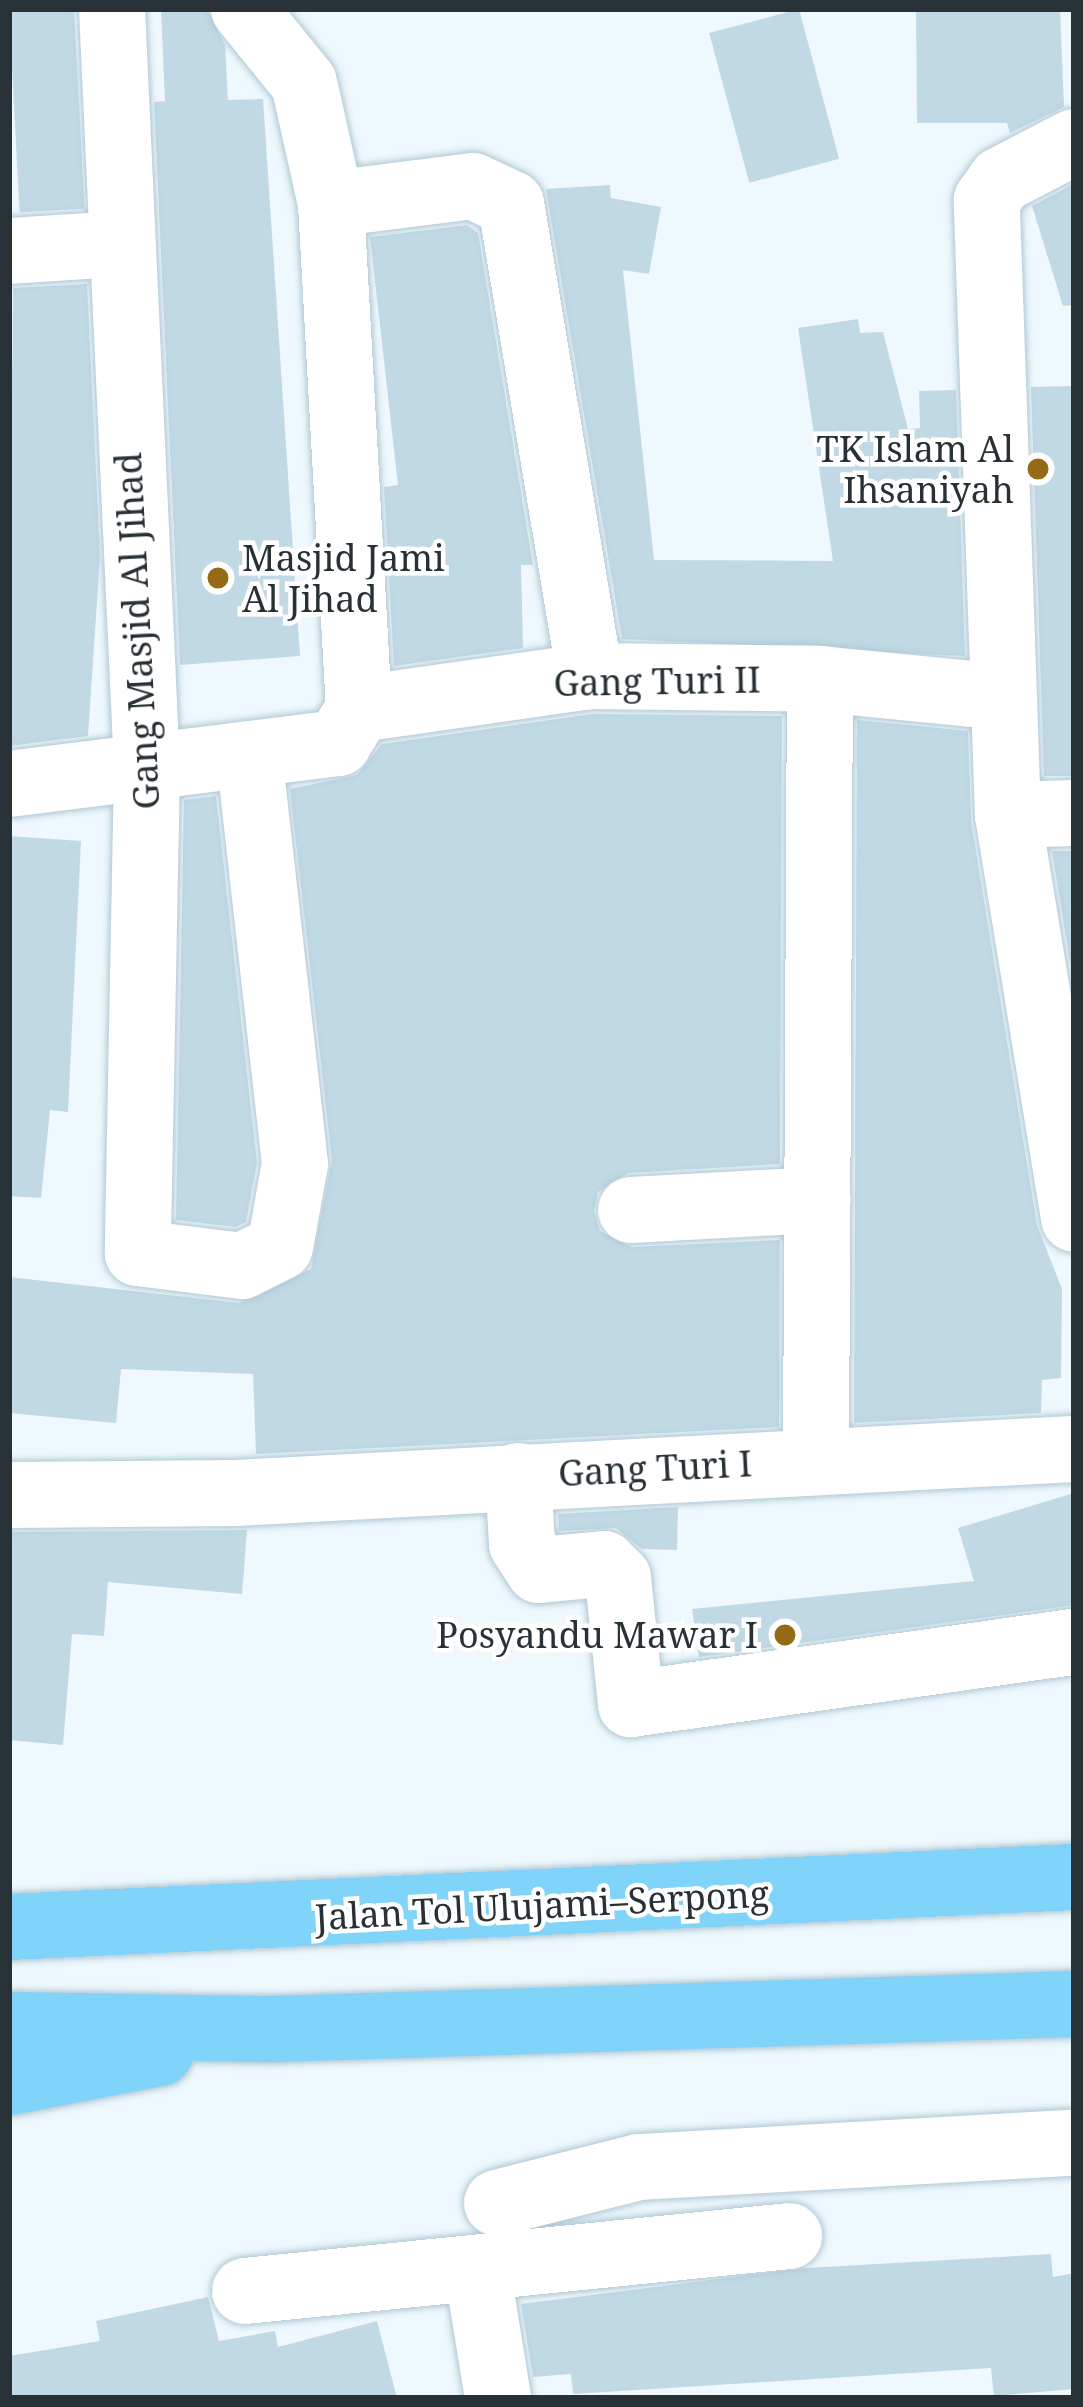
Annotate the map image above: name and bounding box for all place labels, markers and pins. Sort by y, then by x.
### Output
place label: TK Islam Al Ihsaniyah [817,426,1014,511]
marker: TK Islam Al Ihsaniyah [1025,456,1051,482]
place label: Masjid Jami Al Jihad [242,535,445,620]
marker: Masjid Jami Al Jihad [205,565,231,591]
place label: Posyandu Mawar I [436,1613,758,1657]
marker: Posyandu Mawar I [769,1619,801,1651]

